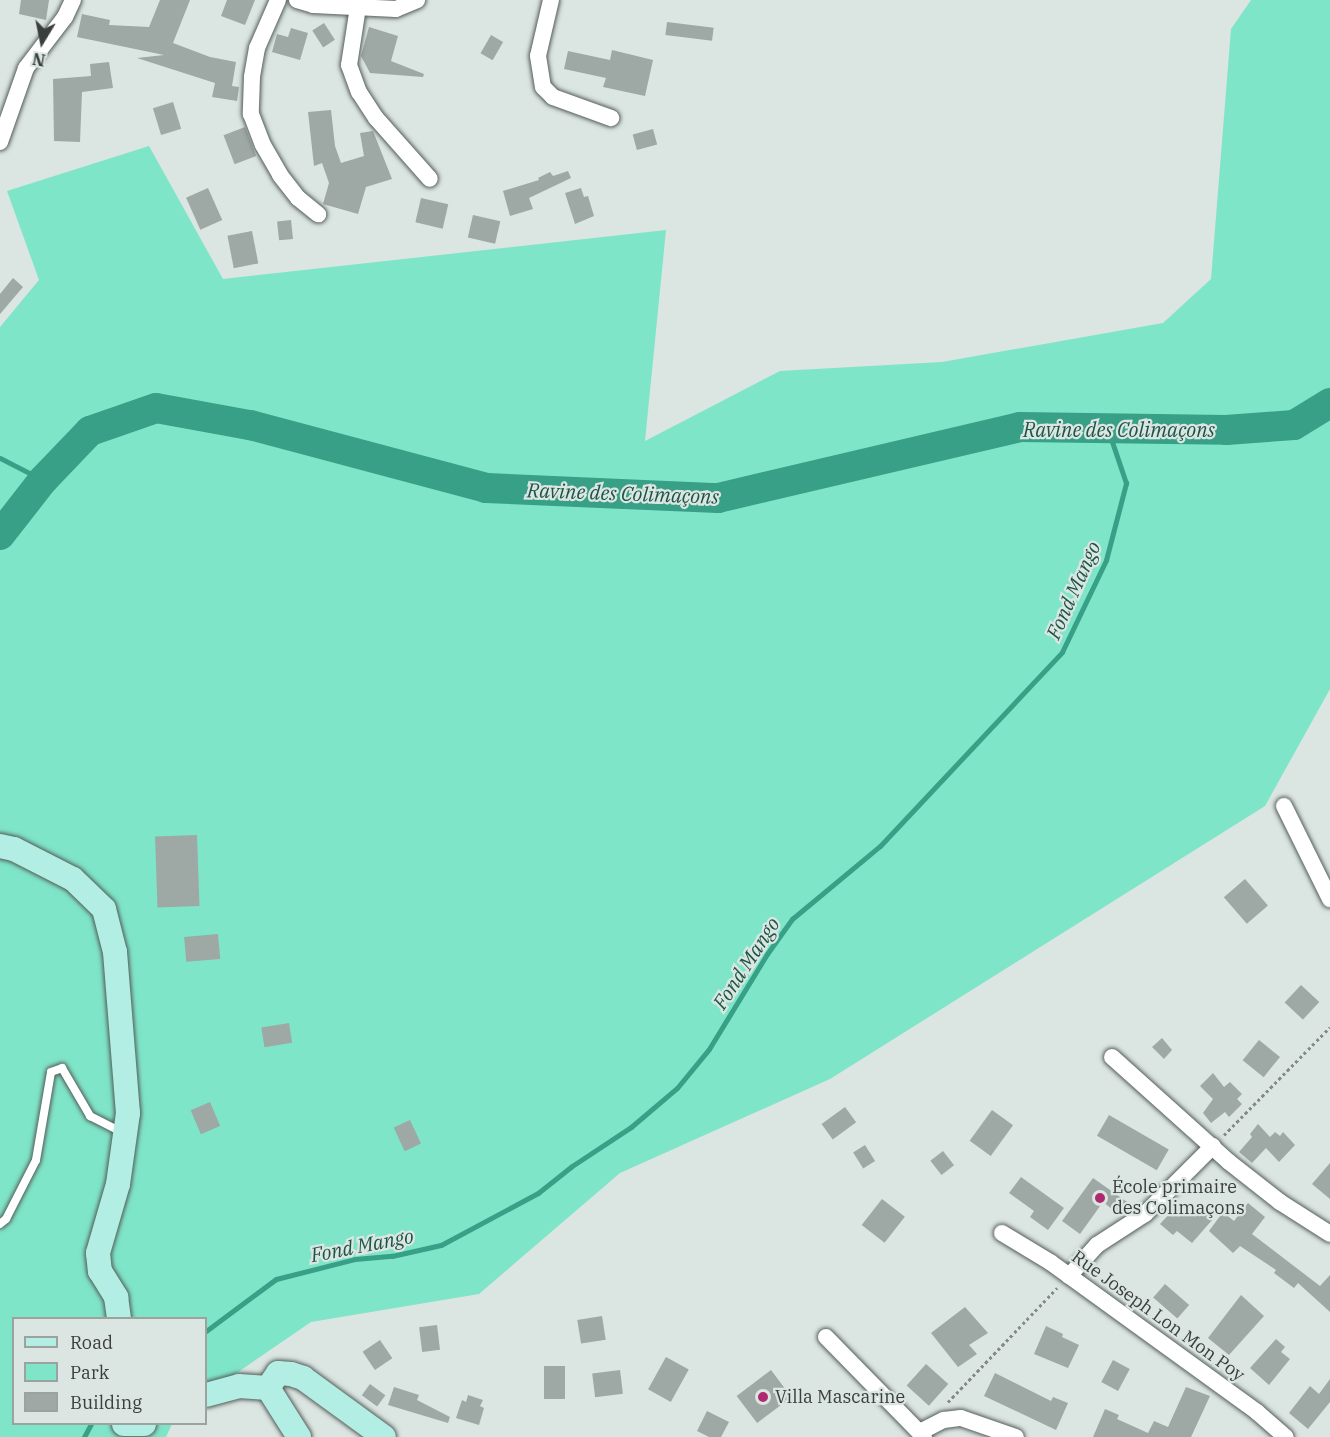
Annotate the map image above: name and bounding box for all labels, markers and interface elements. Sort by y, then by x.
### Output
north arrow [12,12,72,72]
text: N [31,49,47,71]
water label: Ravine des Colimaçons [1023,417,1215,441]
water label: Ravine des Colimaçons [527,478,719,508]
water label: Fond Mango [1041,537,1105,643]
water label: Fond Mango [707,913,785,1013]
place label: École primaire des Colimaçons [1112,1177,1245,1220]
marker: École primaire des Colimaçons [1093,1191,1107,1205]
water label: Fond Mango [308,1223,416,1267]
street label: Rue Joseph Lon Mon Poy [1067,1246,1249,1386]
legend [12,1317,207,1425]
text: Road [70,1331,113,1354]
text: Park [70,1361,109,1384]
place label: Villa Mascarine [775,1386,905,1408]
marker: Villa Mascarine [756,1390,770,1404]
text: Building [70,1391,142,1414]

